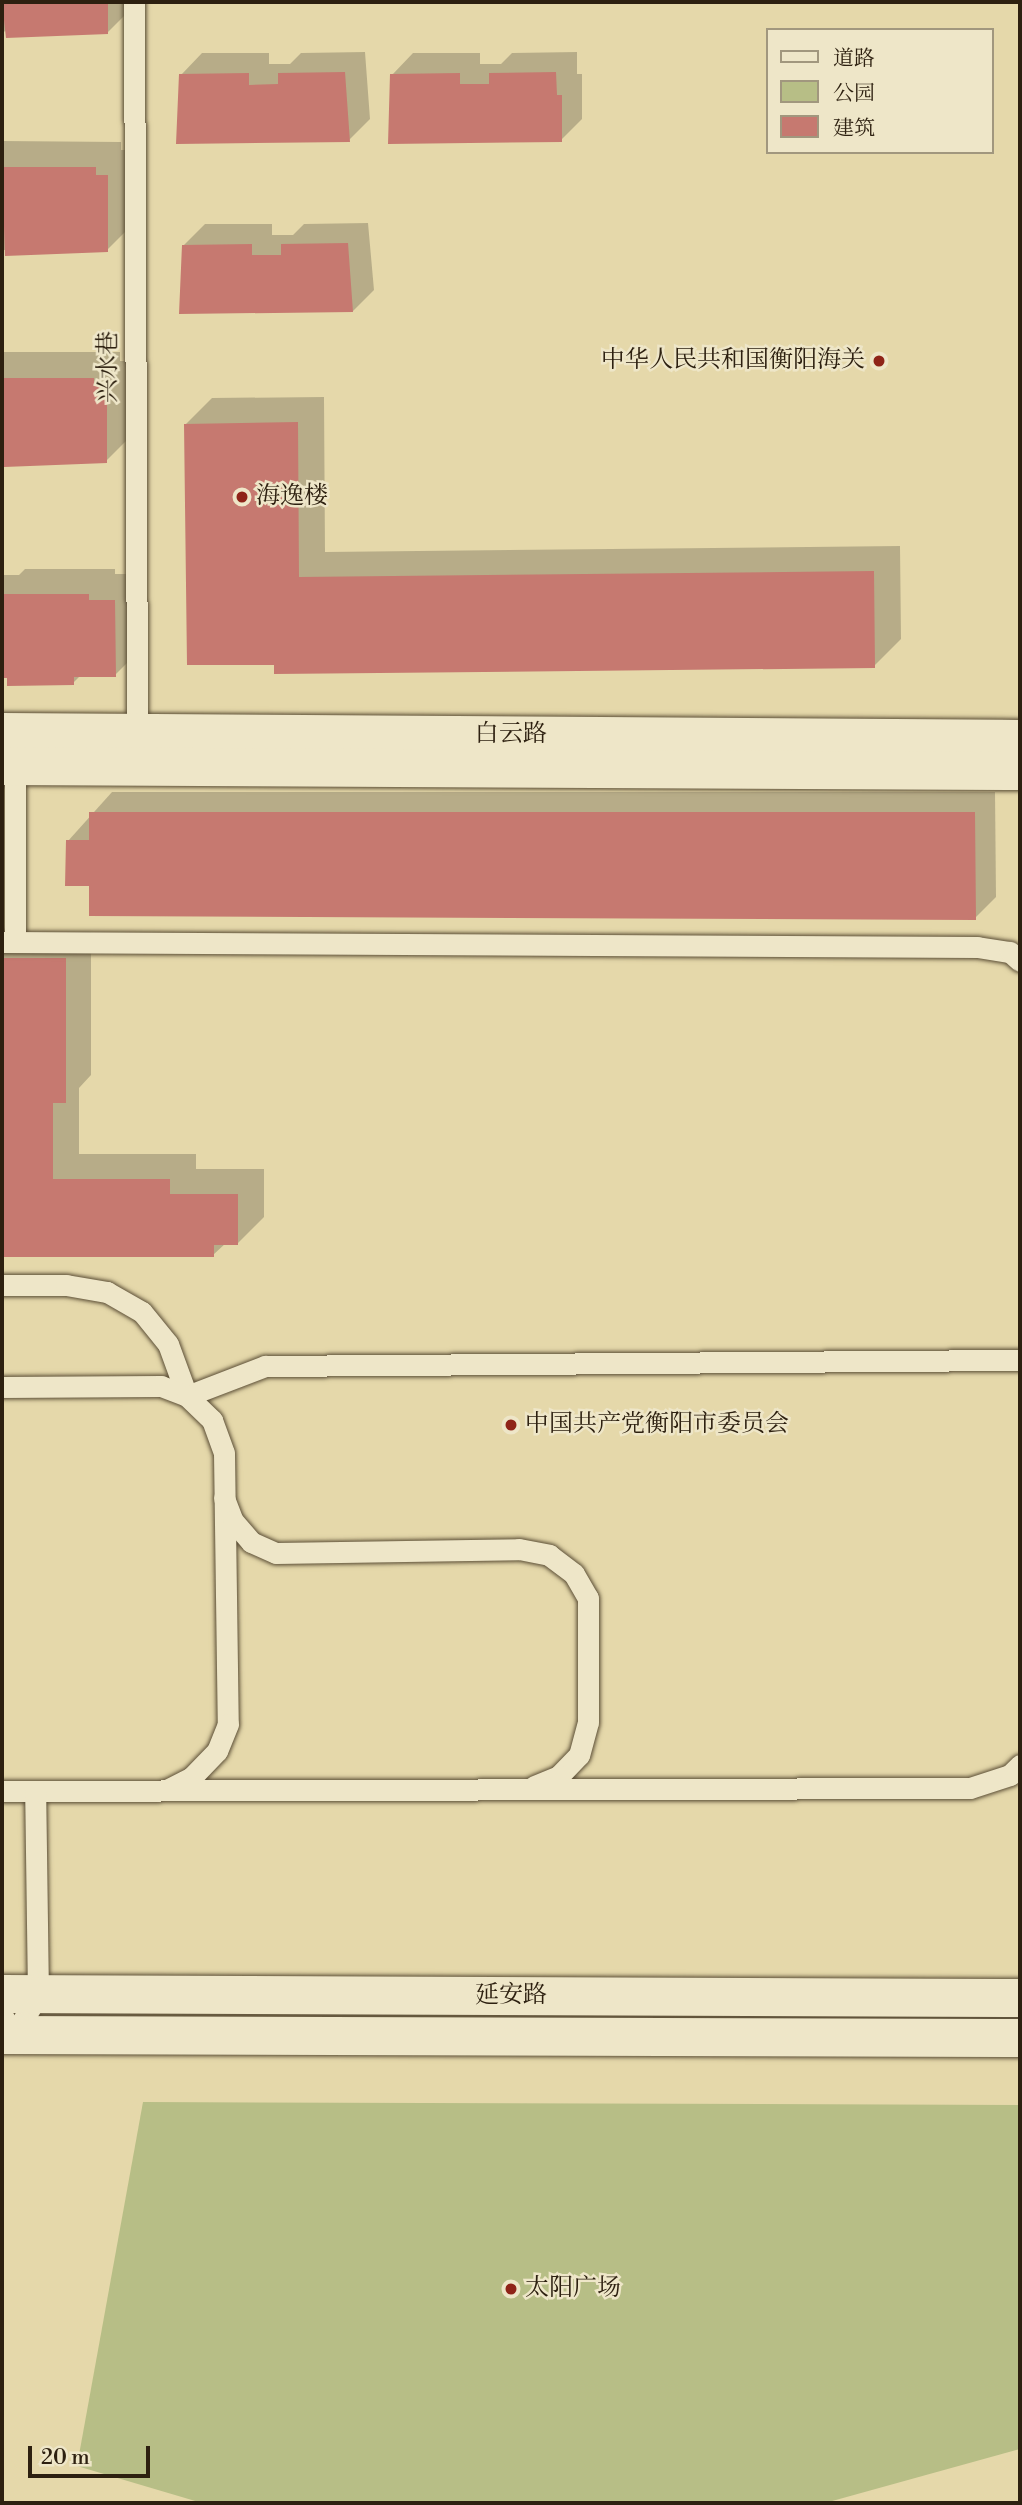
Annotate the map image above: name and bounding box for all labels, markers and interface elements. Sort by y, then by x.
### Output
legend [766,28,994,154]
text: 道路 [833,46,875,72]
text: 公园 [833,81,875,107]
text: 建筑 [833,116,875,142]
street label: 兴水巷 [95,331,123,403]
place label: 中华人民共和国衡阳海关 [601,347,865,375]
marker: 中华人民共和国衡阳海关 [871,353,887,369]
place label: 海逸楼 [256,483,328,511]
marker: 海逸楼 [234,489,250,505]
street label: 白云路 [475,721,547,749]
place label: 中国共产党衡阳市委员会 [525,1411,789,1439]
marker: 中国共产党衡阳市委员会 [503,1417,519,1433]
street label: 延安路 [475,1982,547,2010]
place label: 太阳广场 [525,2275,621,2303]
marker: 太阳广场 [503,2281,519,2297]
scale bar [32,2432,154,2476]
text: 20 m [41,2445,90,2471]

